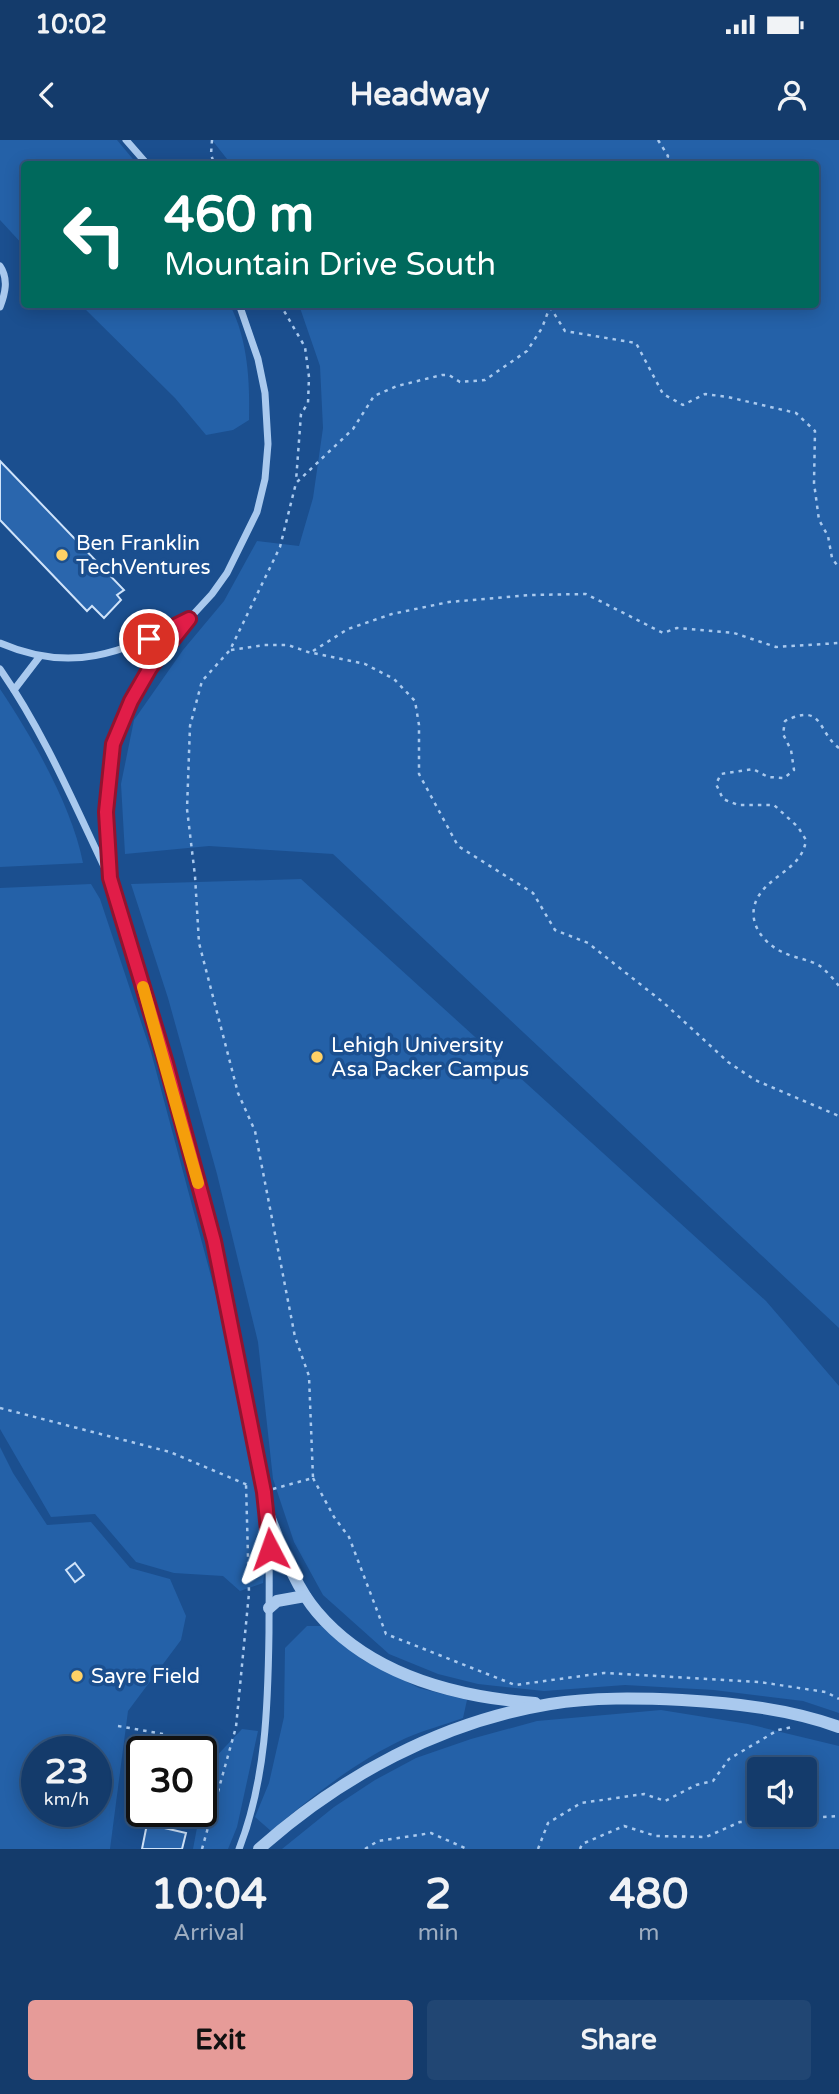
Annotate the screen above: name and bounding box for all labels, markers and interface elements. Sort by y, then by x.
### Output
text: 10:02 [35,9,107,40]
icon: back [28,76,66,114]
text: Headway [349,76,490,114]
icon: person [773,76,811,114]
text: 460 m [164,186,314,245]
icon: left [49,189,140,280]
text: Mountain Drive South [164,246,496,284]
place label: Ben Franklin TechVentures [76,531,211,580]
marker: Ben Franklin TechVentures [54,547,70,563]
pin [119,609,179,669]
icon: arrive [130,620,168,658]
place label: Lehigh University Asa Packer Campus [331,1033,529,1082]
marker: Lehigh University Asa Packer Campus [309,1049,325,1065]
position arrow [233,1512,307,1586]
place label: Sayre Field [91,1664,200,1689]
marker: Sayre Field [69,1668,85,1684]
speed limit sign: 30 [126,1736,217,1827]
text: 23 [45,1751,88,1793]
map controls [747,1757,817,1827]
button: sound [747,1757,817,1827]
text: km/h [44,1788,89,1810]
text: 10:04 [151,1869,267,1920]
text: 2 [425,1869,451,1920]
text: 480 [609,1869,688,1920]
text: Arrival [173,1919,244,1947]
text: min [418,1919,459,1947]
text: m [638,1919,659,1947]
button: Exit [28,2000,413,2080]
button: Share [427,2000,811,2080]

